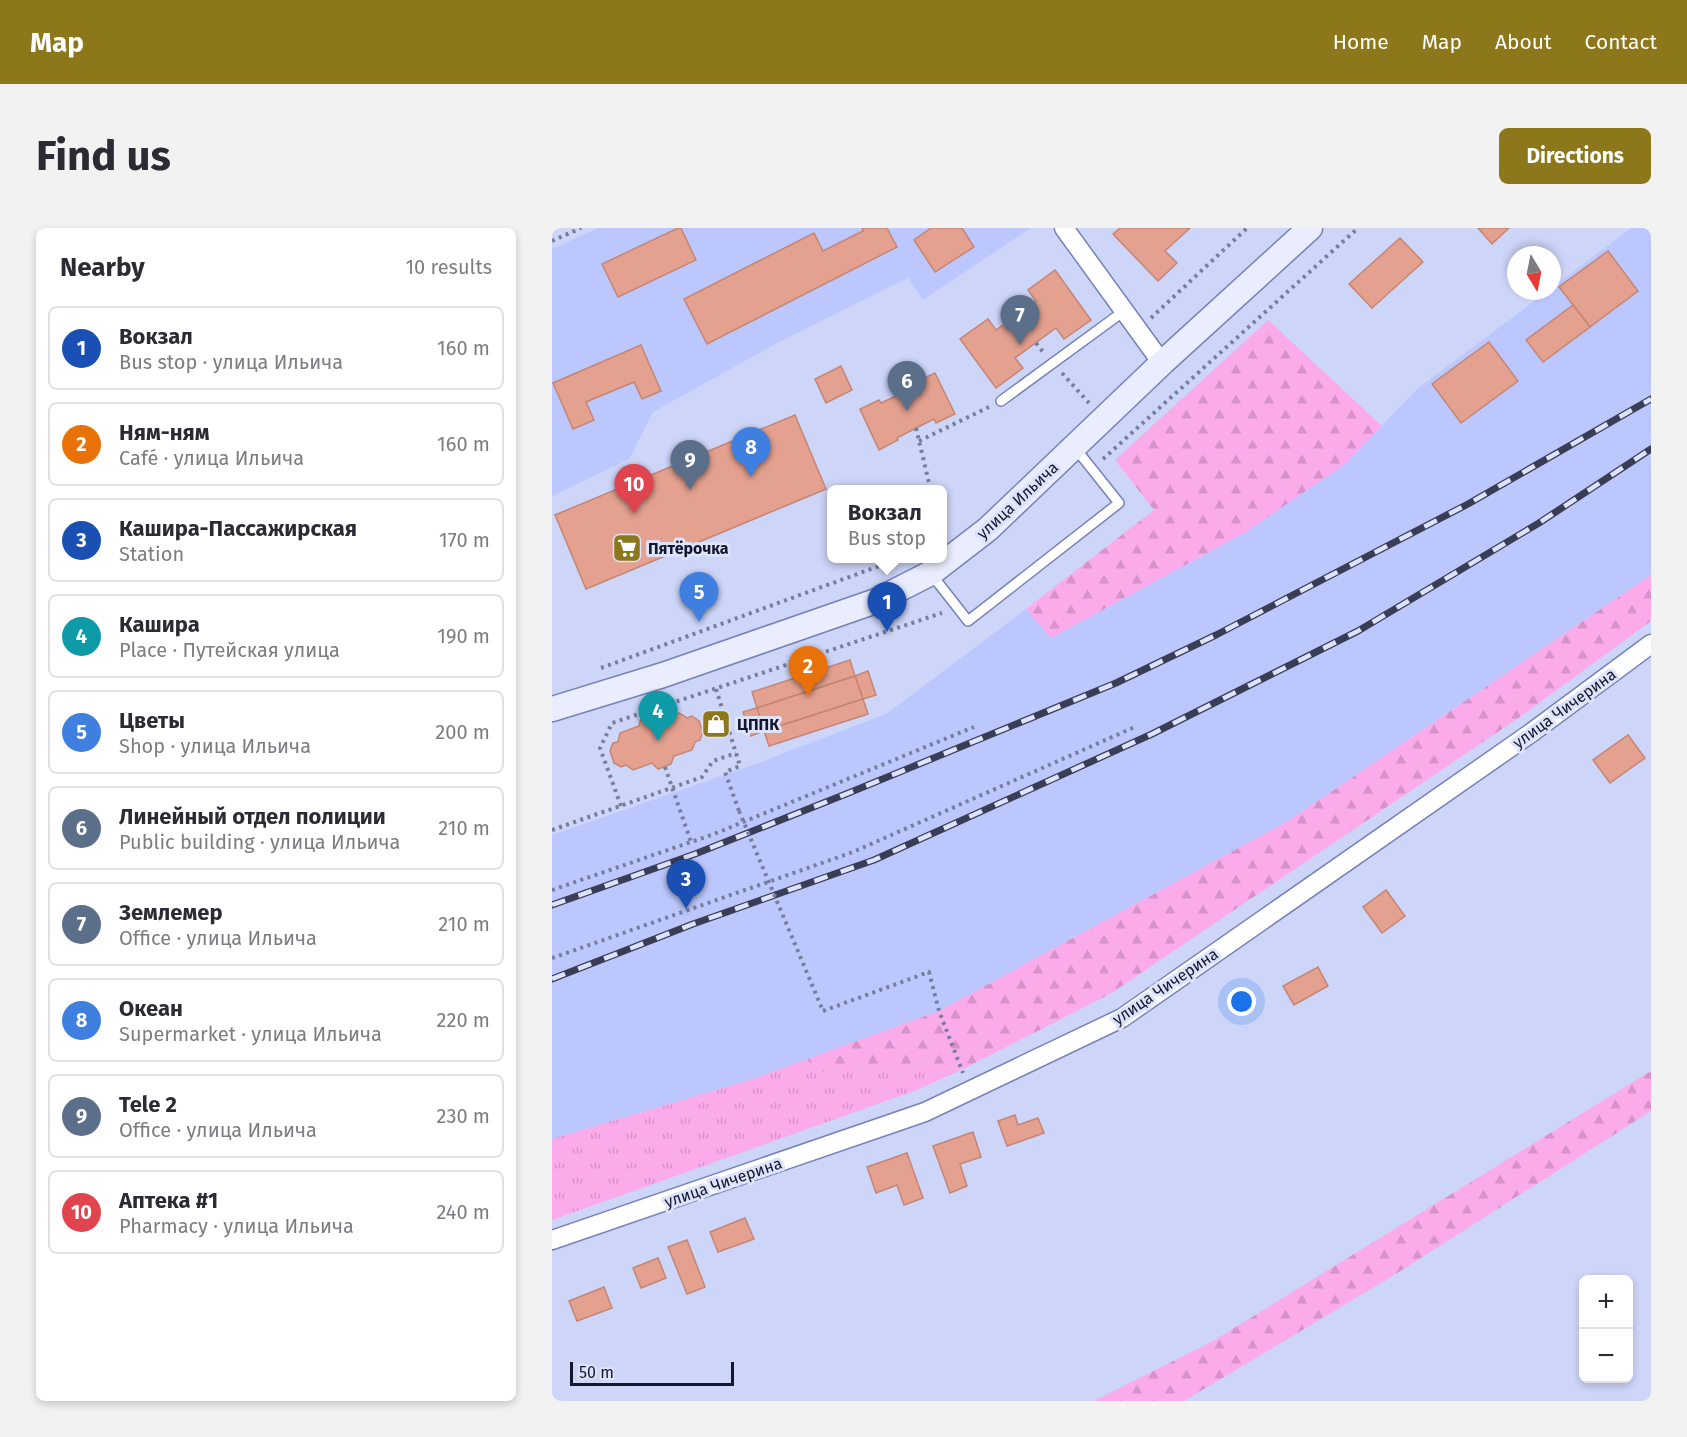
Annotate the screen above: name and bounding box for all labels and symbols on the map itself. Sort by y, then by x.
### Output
north arrow [1507,246,1561,300]
pin: 7 [1000,296,1040,345]
pin: 6 [888,362,926,411]
pin: 8 [732,428,770,477]
pin: 9 [670,440,710,490]
street label: улица Ильича [973,458,1062,543]
pin: 10 [614,464,653,514]
supermarket icon: Пятёрочка [611,532,643,564]
place label: Пятёрочка [648,539,729,558]
pin: 5 [680,572,718,622]
pin: 1 [868,582,906,632]
pin: 2 [788,646,828,696]
street label: улица Чичерина [1509,665,1620,752]
pin: 4 [638,692,678,741]
shop icon: ЦППК [700,708,732,740]
place label: ЦППК [737,715,780,734]
pin: 3 [666,860,706,909]
street label: улица Чичерина [1109,944,1222,1029]
your location [1227,987,1256,1016]
street label: улица Чичерина [662,1153,784,1211]
scale bar [570,1359,734,1386]

